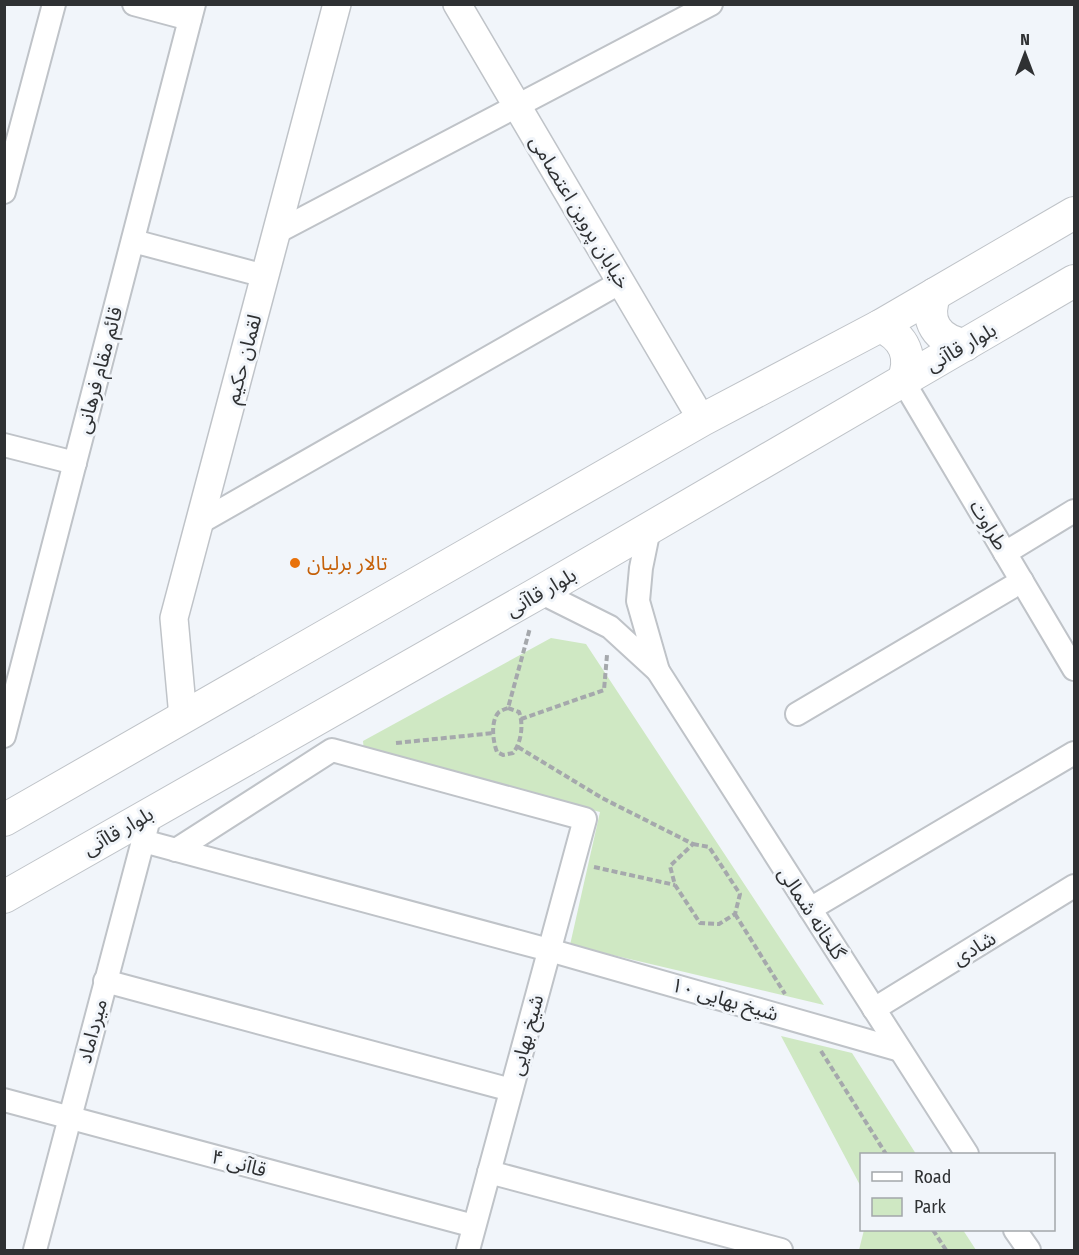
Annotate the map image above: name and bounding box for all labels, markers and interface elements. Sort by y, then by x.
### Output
north arrow [995,24,1055,84]
text: N [1020,30,1030,49]
street label: خیابان پروین اعتصامی [524,131,635,294]
street label: قائم مقام فرهانی [71,304,130,437]
street label: لقمان حکیم [220,312,269,407]
street label: بلوار قاآنی [922,317,1000,377]
street label: طراوت [965,495,1013,555]
place label: تالار برلیان [307,551,388,575]
marker: تالار برلیان [288,556,302,570]
street label: بلوار قاآنی [502,562,580,622]
street label: بلوار قاآنی [79,801,157,861]
street label: گلخانه شمالی [773,862,851,964]
street label: شادی [948,926,1000,970]
street label: شیخ بهایی ۱۰ [668,972,781,1029]
street label: شیخ بهایی [504,992,551,1079]
street label: میرداماد [72,996,112,1066]
street label: قاآنی ۴ [209,1144,269,1182]
legend [860,1153,1055,1231]
text: Road [914,1166,951,1188]
text: Park [914,1196,947,1218]

